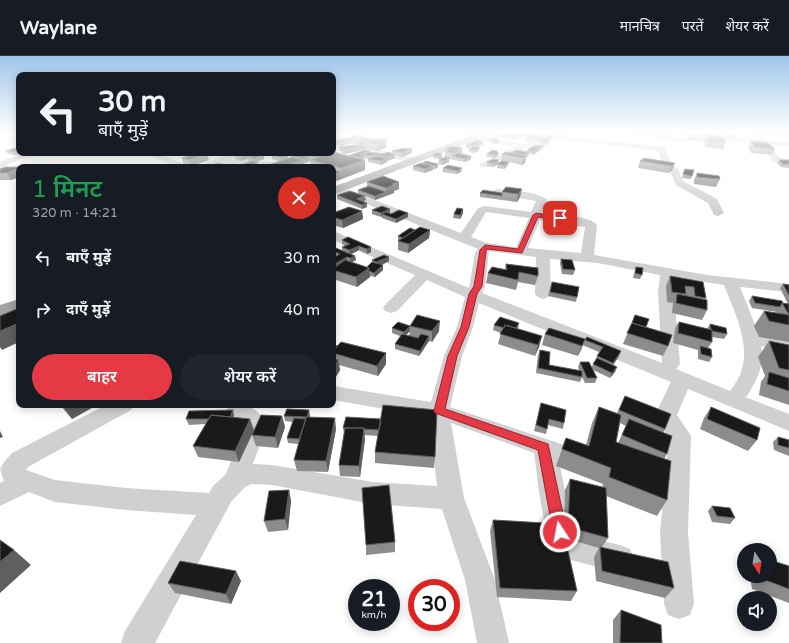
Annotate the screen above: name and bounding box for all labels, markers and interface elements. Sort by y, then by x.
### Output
text: Waylane [20,17,97,39]
text: मानचित्र [620,18,660,35]
text: परतें [682,18,704,35]
text: शेयर करें [726,18,769,35]
text: 30 m [98,85,166,119]
icon: left [32,88,84,140]
text: बाएँ मुड़ें [98,119,148,141]
text: 1 मिनट [32,175,102,204]
button: close [278,177,320,219]
pin [543,201,577,235]
text: 320 m · 14:21 [32,205,118,221]
icon: arrive [549,207,571,229]
icon: left [32,247,54,269]
text: बाएँ मुड़ें [66,248,111,266]
text: 30 m [283,249,320,267]
icon: right [32,299,54,321]
text: दाएँ मुड़ें [66,300,110,318]
text: 40 m [283,301,320,319]
button: बाहर [32,354,172,400]
button: शेयर करें [180,354,320,400]
position arrow [539,511,581,553]
north arrow [737,543,777,583]
map controls [737,543,777,631]
speed limit sign: 30 [408,579,460,631]
text: 21 [361,588,387,612]
button: sound [737,591,777,631]
text: km/h [361,609,387,621]

